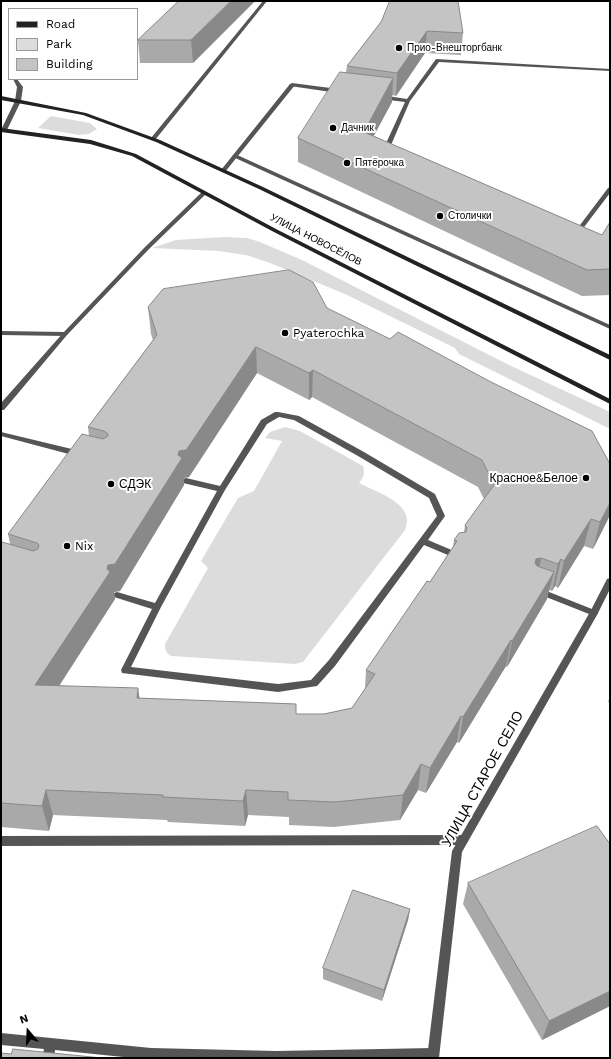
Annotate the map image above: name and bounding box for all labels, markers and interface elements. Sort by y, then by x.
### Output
legend [8,8,138,80]
text: Road [46,17,75,31]
text: Park [46,37,72,51]
place label: Прио-Внешторгбанк [407,42,502,54]
marker: Прио-Внешторгбанк [394,43,404,53]
text: Building [46,57,93,71]
place label: Дачник [341,122,374,134]
marker: Дачник [328,123,338,133]
place label: Пятёрочка [355,157,404,169]
marker: Пятёрочка [342,158,352,168]
place label: Столички [448,210,492,222]
marker: Столички [435,211,445,221]
street label: УЛИЦА НОВОСЁЛОВ [268,212,364,268]
place label: Pyaterochka [293,326,364,340]
marker: Pyaterochka [280,328,290,338]
place label: Красное&Белое [490,471,578,485]
marker: Красное&Белое [581,473,591,483]
place label: СДЭК [119,477,151,491]
marker: СДЭК [106,479,116,489]
place label: Nix [75,539,93,553]
marker: Nix [62,541,72,551]
street label: УЛИЦА СТАРОЕ СЕЛО [439,708,527,850]
north arrow [8,1011,48,1051]
text: N [18,1012,30,1027]

